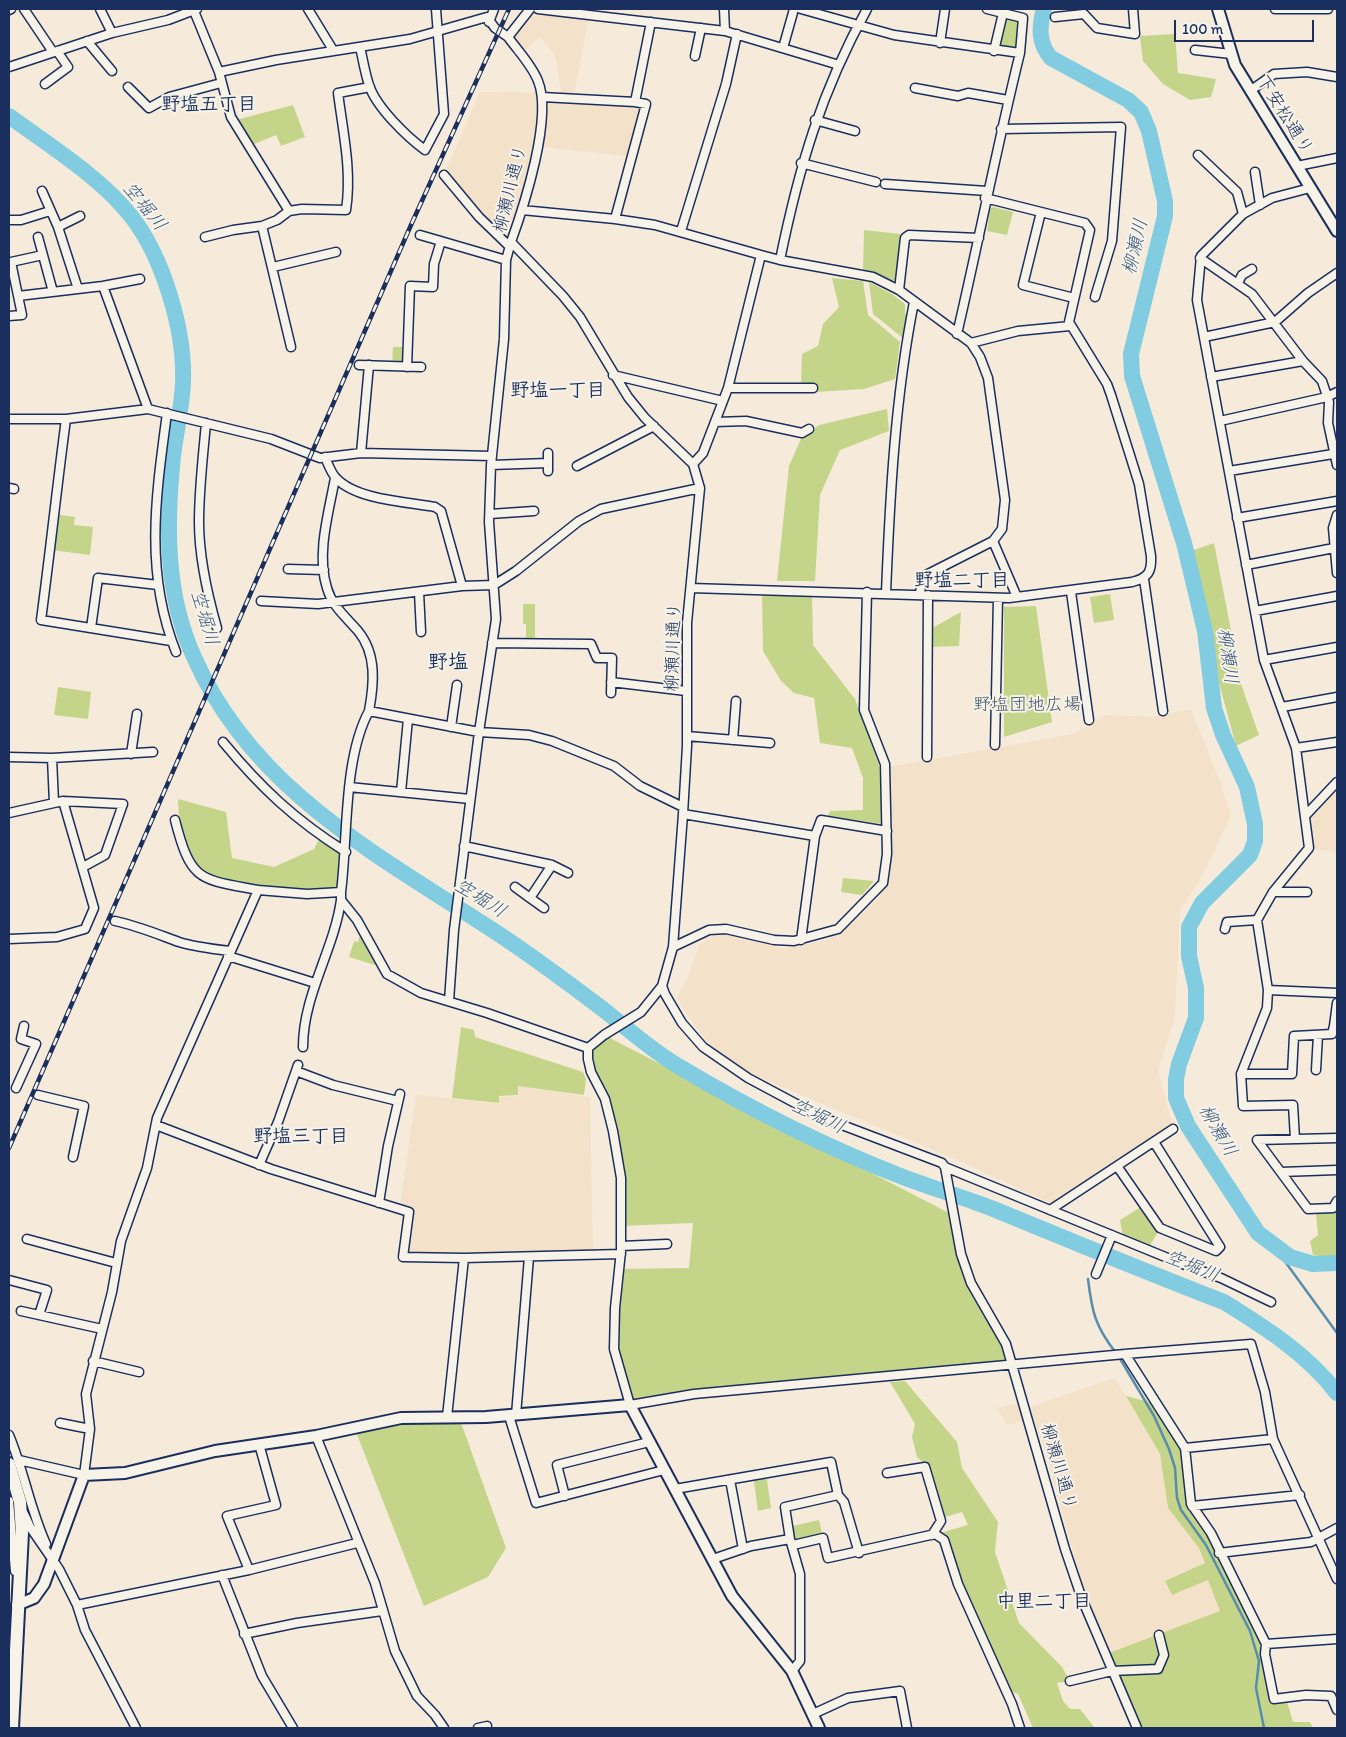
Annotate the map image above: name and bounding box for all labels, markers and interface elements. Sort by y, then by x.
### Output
scale bar [1176,10,1316,42]
text: 100 m [1182,20,1223,38]
street label: 下安松通り [1251,71,1317,159]
district label: 野塩五丁目 [162,94,256,116]
street label: 柳瀬川通り [490,143,532,235]
water label: 空堀川 [117,178,171,236]
water label: 柳瀬川 [1118,217,1154,277]
district label: 野塩一丁目 [511,380,605,402]
district label: 野塩二丁目 [915,570,1009,592]
water label: 空堀川 [185,587,223,649]
street label: 柳瀬川通り [662,602,686,692]
water label: 柳瀬川 [1212,626,1242,686]
district label: 野塩 [428,651,468,675]
park label: 野塩団地広場 [973,694,1081,716]
water label: 空堀川 [450,874,510,924]
water label: 空堀川 [787,1094,849,1140]
water label: 柳瀬川 [1193,1101,1241,1161]
district label: 野塩三丁目 [254,1126,348,1148]
water label: 空堀川 [1161,1246,1223,1288]
street label: 柳瀬川通り [1035,1421,1081,1513]
district label: 中里二丁目 [997,1591,1091,1613]

